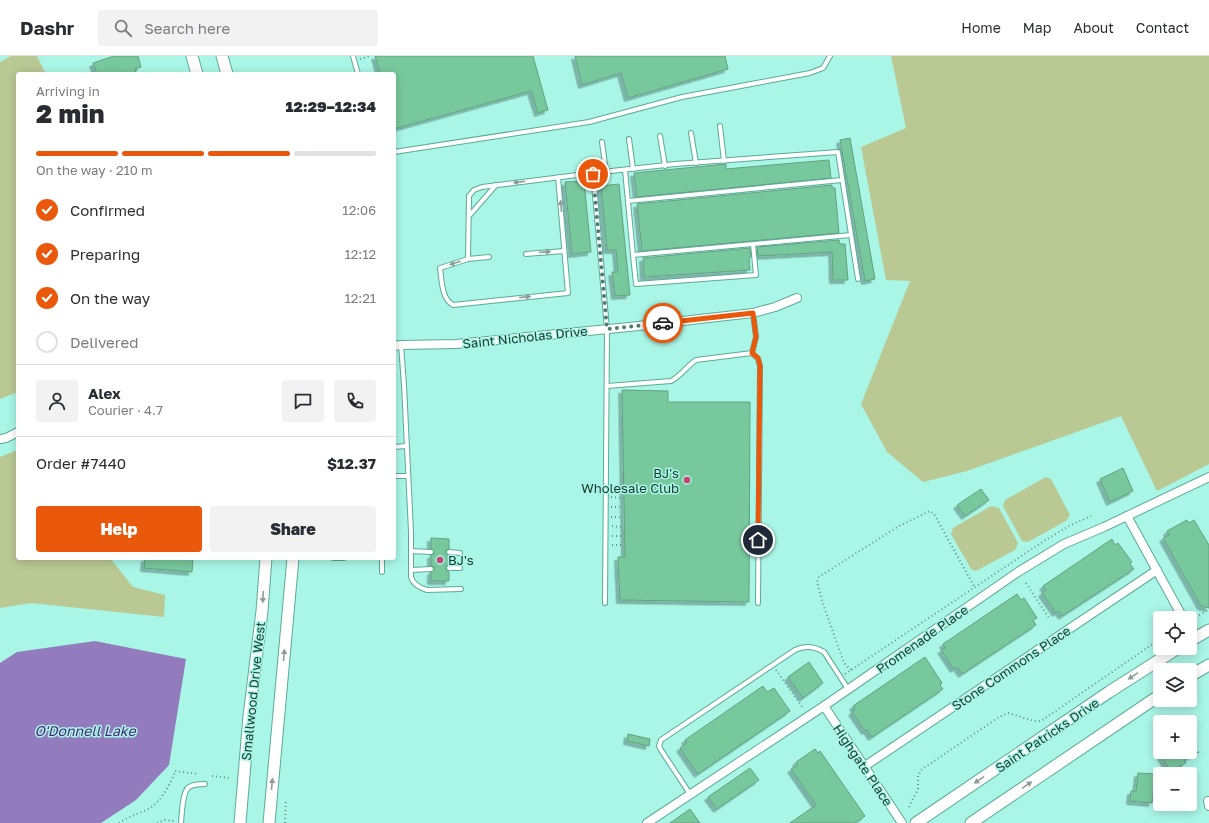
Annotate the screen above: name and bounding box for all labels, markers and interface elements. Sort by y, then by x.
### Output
search box [98,10,378,46]
text: Dashr [20,16,74,39]
icon: search [112,17,134,39]
text: Search here [144,19,230,37]
text: Home [961,19,1001,36]
text: Map [1023,19,1051,36]
text: About [1073,19,1114,36]
text: Contact [1136,19,1189,36]
text: Arriving in [36,83,100,99]
text: 12:29–12:34 [286,97,376,115]
text: 2 min [36,98,104,129]
pin [576,157,610,191]
text: On the way · 210 m [36,162,153,178]
icon: bag [582,163,604,185]
one-way arrow [513,179,525,185]
icon: check [36,199,58,221]
one-way arrow [557,200,564,212]
text: Confirmed [70,201,145,219]
text: 12:06 [342,202,376,218]
icon: check [36,243,58,265]
text: Preparing [70,245,140,263]
text: 12:12 [344,246,376,262]
one-way arrow [539,249,551,256]
one-way arrow [449,260,461,266]
icon: check [36,287,58,309]
text: On the way [70,289,150,307]
text: 12:21 [344,290,376,306]
one-way arrow [519,294,531,301]
courier [643,303,683,343]
icon: car [652,312,674,334]
street label: Saint Nicholas Drive [462,322,588,352]
text: Delivered [70,333,138,351]
button: person [36,380,78,422]
button: chat [282,380,324,422]
button: phone [334,380,376,422]
text: Alex [88,384,121,402]
text: Courier · 4.7 [88,402,163,418]
text: Order #7440 [36,454,126,472]
text: $12.37 [327,454,376,472]
place label: BJ's Wholesale Club [581,465,679,496]
marker: BJ's Wholesale Club [682,475,692,485]
button: Help [36,506,202,552]
button: Share [210,506,376,552]
pin [741,523,775,557]
icon: home [747,529,769,551]
place label: BJ's [448,552,474,568]
marker: BJ's [435,555,445,565]
one-way arrow [259,591,266,603]
street label: Promenade Place [873,601,971,677]
map controls [1153,611,1197,811]
button: locate [1153,611,1197,655]
street label: Smallwood Drive West [238,621,268,761]
street label: Stone Commons Place [948,622,1074,714]
one-way arrow [281,649,287,661]
button: layers [1153,663,1197,707]
one-way arrow [1127,673,1139,680]
street label: Saint Patricks Drive [992,694,1102,776]
button: + [1153,715,1197,759]
street label: Highgate Place [830,721,896,809]
water label: O'Donnell Lake [34,722,136,739]
button: − [1153,767,1197,811]
one-way arrow [974,776,984,784]
one-way arrow [269,778,276,790]
one-way arrow [1021,781,1032,789]

